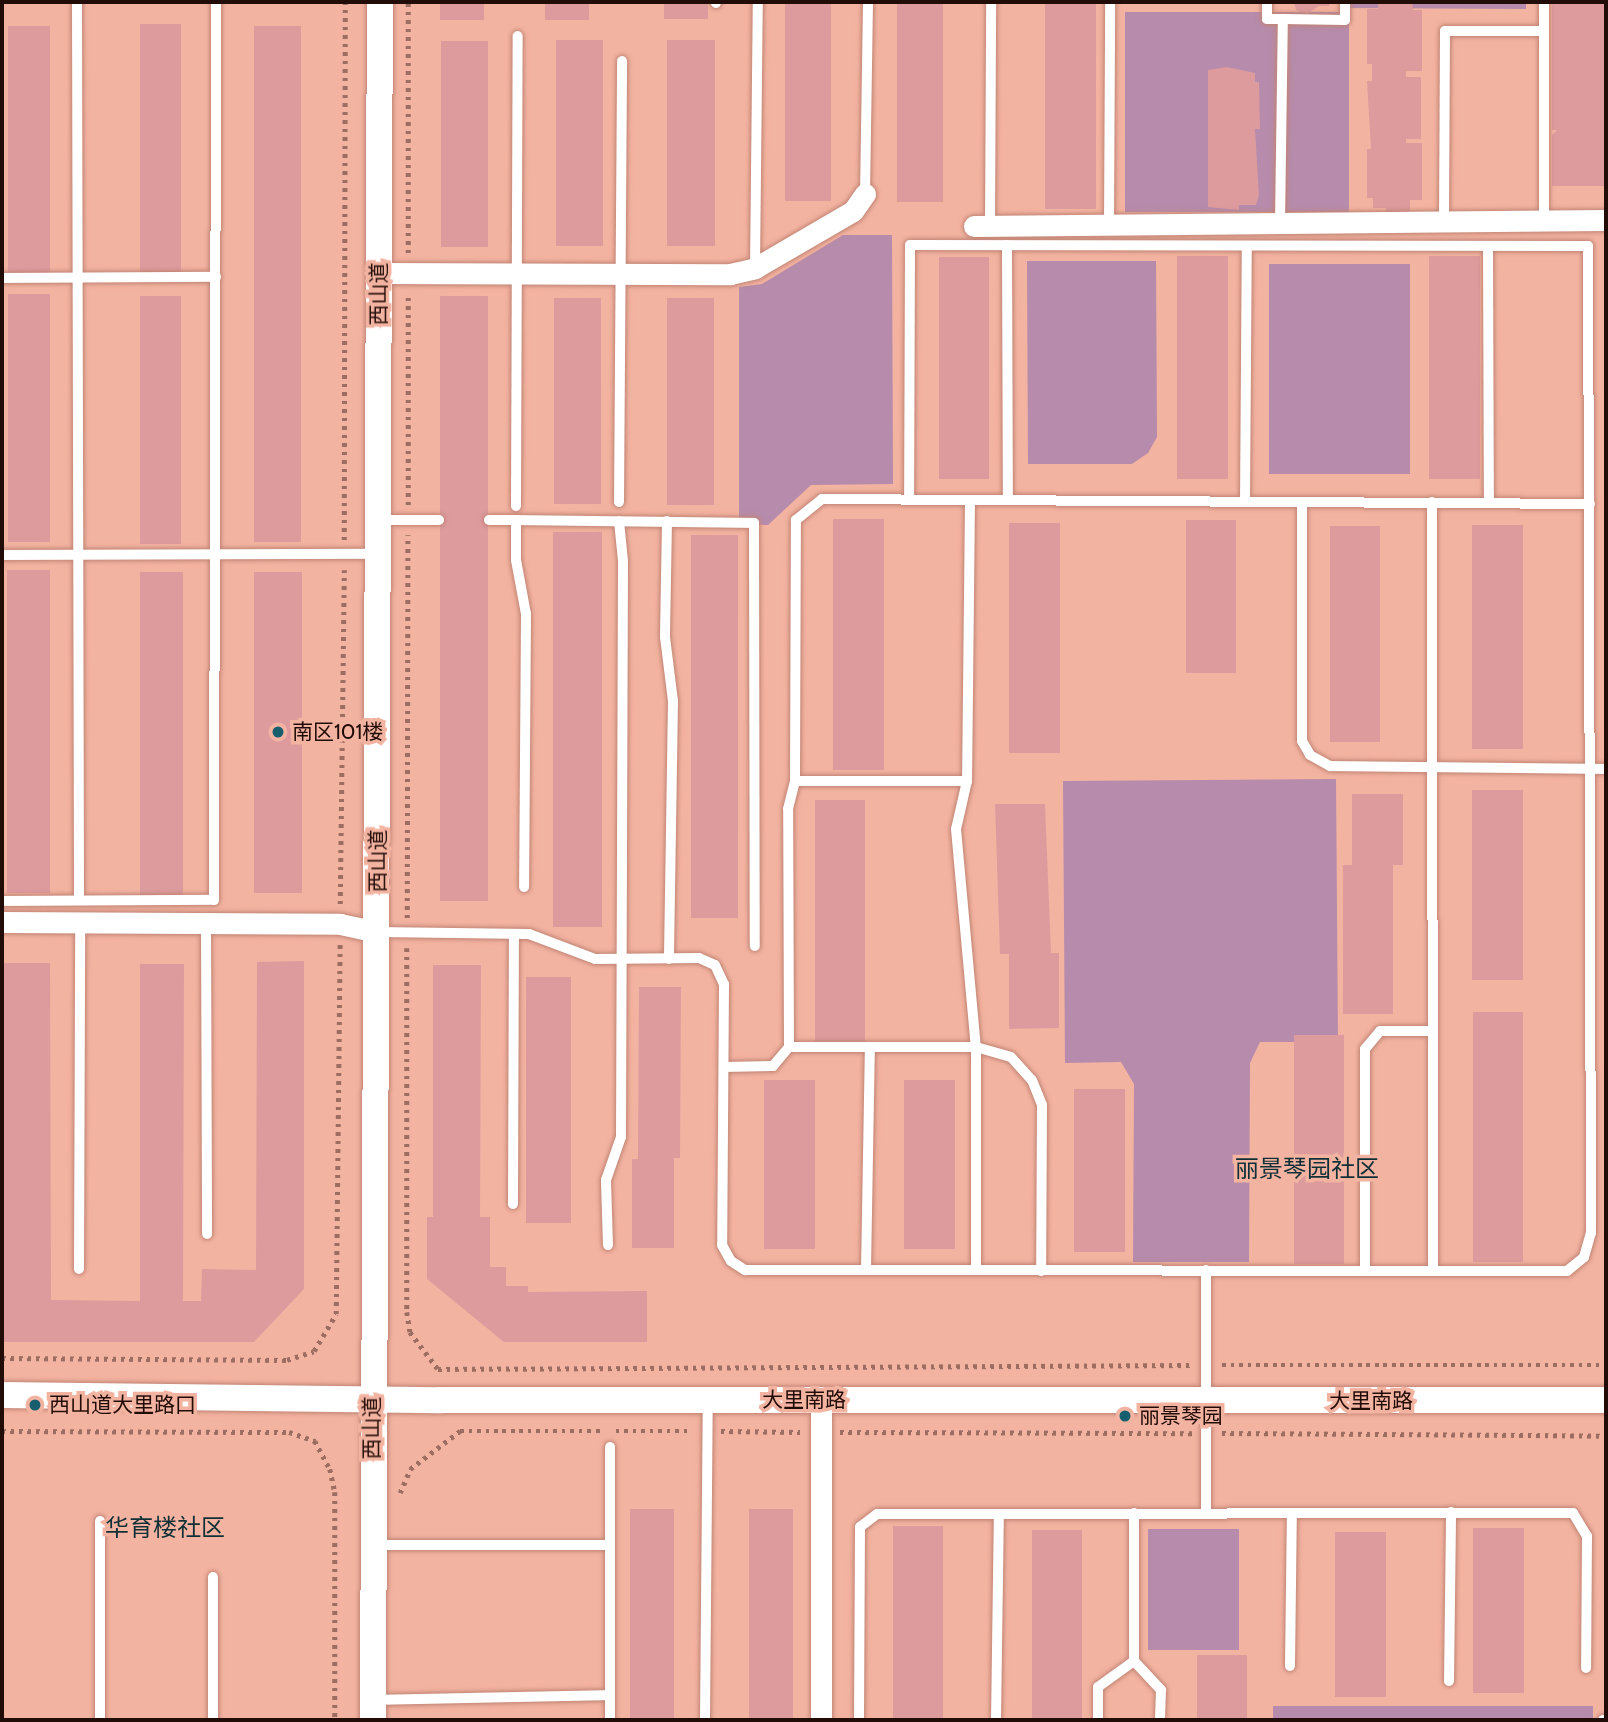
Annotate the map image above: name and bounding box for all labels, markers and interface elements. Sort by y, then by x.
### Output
street label: 西山道 [366,263,392,325]
place label: 南区101楼 [292,719,383,745]
marker: 南区101楼 [270,724,286,740]
street label: 西山道 [365,830,391,892]
district label: 丽景琴园社区 [1235,1155,1379,1183]
street label: 大里南路 [762,1387,846,1413]
street label: 大里南路 [1329,1388,1413,1414]
place label: 西山道大里路口 [49,1392,196,1418]
marker: 西山道大里路口 [27,1397,43,1413]
street label: 西山道 [359,1397,385,1459]
place label: 丽景琴园 [1139,1403,1223,1429]
marker: 丽景琴园 [1117,1408,1133,1424]
district label: 华育楼社区 [105,1514,225,1542]

